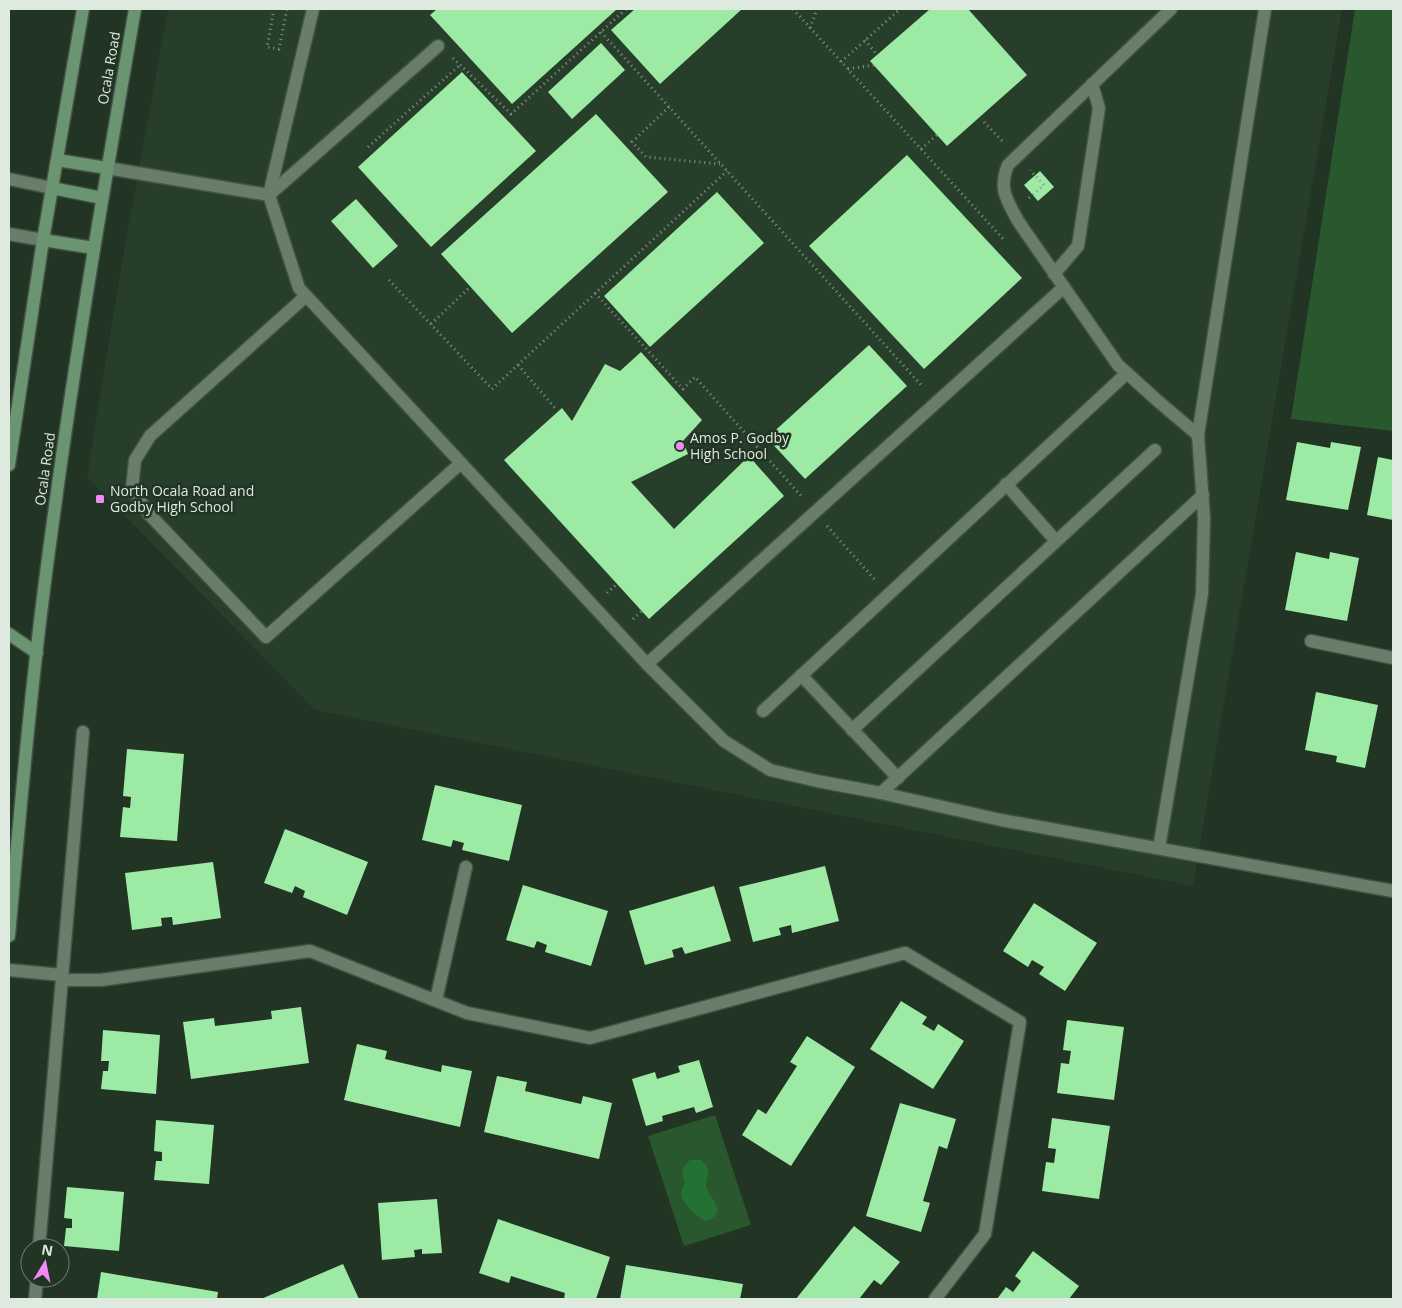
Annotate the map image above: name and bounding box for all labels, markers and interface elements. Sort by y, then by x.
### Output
street label: Ocala Road [93,30,124,106]
place label: Amos P. Godby High School [690,428,790,463]
street label: Ocala Road [30,431,59,507]
marker: Amos P. Godby High School [674,440,686,452]
place label: North Ocala Road and Godby High School [110,481,254,516]
marker: North Ocala Road and Godby High School [94,493,106,505]
north arrow [20,1238,70,1288]
text: N [40,1239,55,1260]

